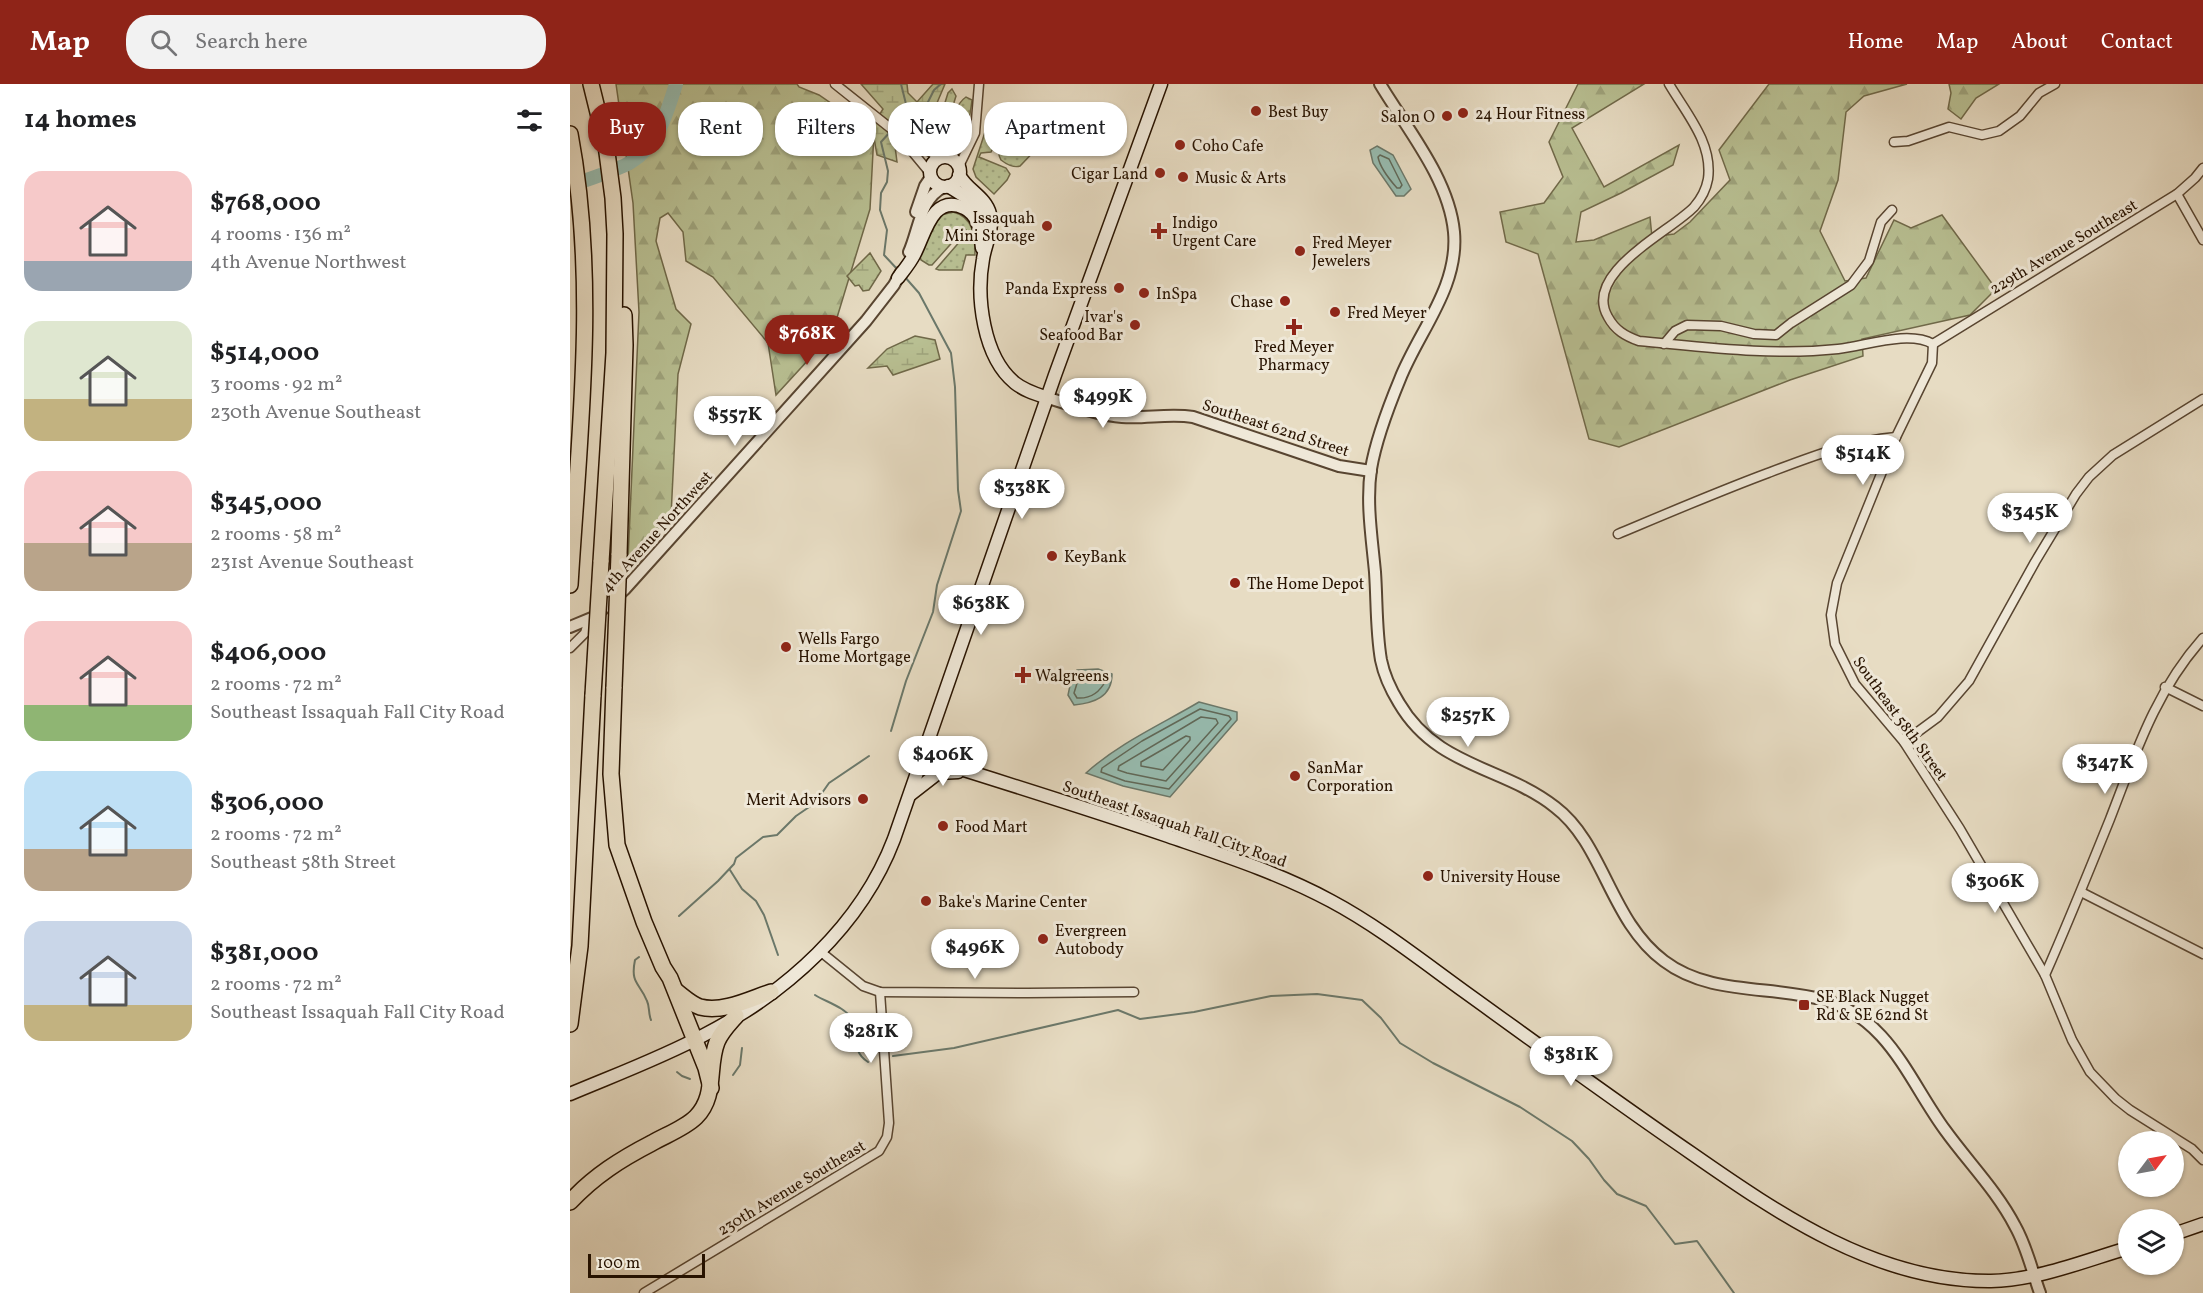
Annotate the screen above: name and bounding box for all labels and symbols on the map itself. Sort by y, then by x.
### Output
place label: Best Buy [1268,102,1329,124]
marker: Best Buy [1249,104,1263,118]
place label: 24 Hour Fitness [1475,104,1585,126]
marker: 24 Hour Fitness [1456,106,1470,120]
place label: Salon O [1380,107,1435,129]
marker: Salon O [1440,109,1454,123]
place label: Coho Cafe [1192,136,1264,158]
marker: Coho Cafe [1173,138,1187,152]
place label: Cigar Land [1071,164,1148,186]
marker: Cigar Land [1153,166,1167,180]
place label: Music & Arts [1195,168,1286,190]
marker: Music & Arts [1176,170,1190,184]
street label: 229th Avenue Southeast [1986,195,2142,301]
place label: Issaquah Mini Storage [944,208,1035,248]
place label: Indigo Urgent Care [1172,213,1256,253]
marker: Issaquah Mini Storage [1040,219,1054,233]
marker: Indigo Urgent Care [1150,222,1168,240]
place label: Fred Meyer Jewelers [1312,233,1392,273]
marker: Fred Meyer Jewelers [1293,244,1307,258]
place label: Panda Express [1005,279,1107,301]
marker: Panda Express [1112,281,1126,295]
place label: InSpa [1156,284,1197,306]
marker: InSpa [1137,286,1151,300]
place label: Chase [1231,292,1273,314]
marker: Chase [1278,294,1292,308]
place label: Fred Meyer [1347,303,1427,325]
marker: Fred Meyer [1328,305,1342,319]
place label: Ivar's Seafood Bar [1039,307,1123,347]
pin: $768K [765,315,849,366]
marker: Ivar's Seafood Bar [1128,318,1142,332]
marker: Fred Meyer Pharmacy [1287,320,1301,334]
place label: Fred Meyer Pharmacy [1254,337,1334,377]
pin: $499K [1061,378,1145,429]
street label: Southeast 62nd Street [1199,395,1352,463]
pin: $557K [693,396,777,447]
pin: $514K [1821,435,1905,486]
street label: 4th Avenue Northwest [597,466,719,598]
pin: $338K [980,469,1064,520]
pin: $345K [1988,493,2072,544]
place label: KeyBank [1064,547,1127,569]
marker: KeyBank [1045,549,1059,563]
place label: The Home Depot [1247,574,1365,596]
marker: The Home Depot [1228,576,1242,590]
pin: $638K [939,585,1023,636]
place label: Wells Fargo Home Mortgage [798,629,911,669]
marker: Wells Fargo Home Mortgage [779,640,793,654]
street label: Southeast 58th Street [1847,652,1952,786]
place label: Walgreens [1035,666,1109,688]
marker: Walgreens [1016,668,1030,682]
pin: $257K [1426,697,1510,748]
pin: $406K [901,736,985,787]
pin: $347K [2063,744,2147,795]
place label: SanMar Corporation [1307,758,1393,798]
marker: SanMar Corporation [1288,769,1302,783]
street label: Southeast Issaquah Fall City Road [1059,776,1289,874]
place label: Merit Advisors [746,790,851,812]
marker: Merit Advisors [856,792,870,806]
place label: Food Mart [955,817,1028,839]
marker: Food Mart [936,819,950,833]
pin: $306K [1953,863,2037,914]
place label: University House [1440,867,1560,889]
marker: University House [1421,869,1435,883]
place label: Bake's Marine Center [938,892,1087,914]
marker: Bake's Marine Center [919,894,933,908]
place label: Evergreen Autobody [1055,921,1127,961]
pin: $496K [933,929,1017,980]
marker: Evergreen Autobody [1036,932,1050,946]
place label: SE Black Nugget Rd & SE 62nd St [1816,987,1930,1027]
marker: SE Black Nugget Rd & SE 62nd St [1797,998,1811,1012]
pin: $281K [829,1013,913,1064]
pin: $381K [1529,1036,1613,1087]
north arrow [2118,1131,2184,1197]
street label: 230th Avenue Southeast [714,1136,870,1242]
scale bar [588,1251,705,1278]

